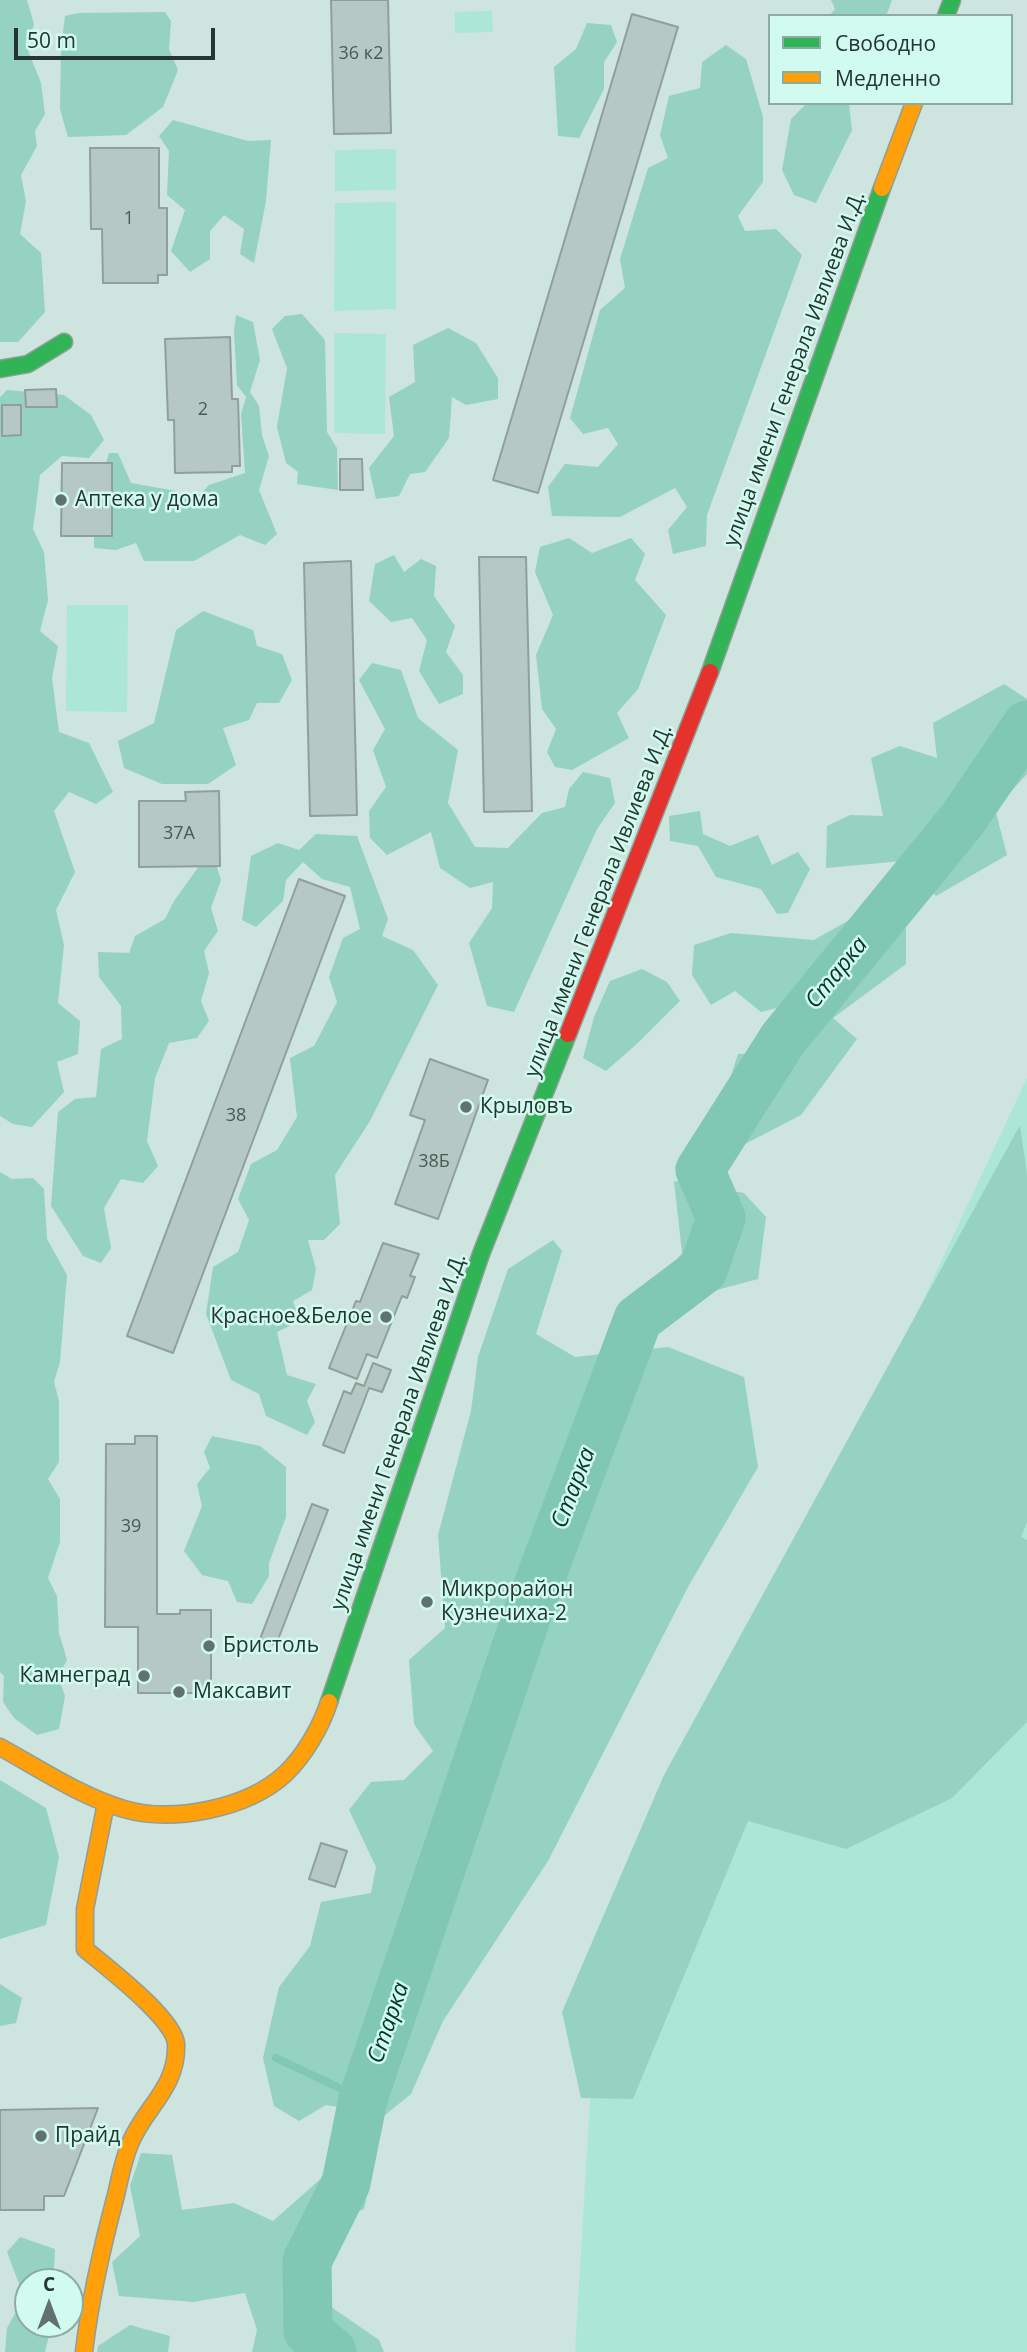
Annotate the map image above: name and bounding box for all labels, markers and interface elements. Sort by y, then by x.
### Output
scale bar [18,14,219,58]
legend [768,14,1013,105]
text: 50 m [27,26,76,54]
text: Свободно [835,29,936,57]
house number: 36 к2 [339,43,383,65]
text: Медленно [835,64,941,92]
street label: улица имени Генерала Ивлиева И.Д. [719,188,871,550]
house number: 1 [124,208,134,230]
house number: 2 [198,399,208,421]
place label: Аптека у дома [75,487,219,513]
marker: Аптека у дома [53,492,69,508]
street label: улица имени Генерала Ивлиева И.Д. [520,721,678,1081]
house number: 37А [163,823,195,845]
water label: Старка [800,932,874,1014]
place label: Крыловъ [480,1094,573,1120]
marker: Крыловъ [458,1099,474,1115]
house number: 38 [226,1105,246,1127]
house number: 38Б [418,1151,450,1173]
street label: улица имени Генерала Ивлиева И.Д. [326,1250,472,1614]
place label: Красное&Белое [211,1304,372,1330]
marker: Красное&Белое [378,1309,394,1325]
water label: Старка [546,1444,602,1532]
house number: 39 [121,1516,141,1538]
place label: Микрорайон Кузнечиха-2 [441,1577,573,1627]
marker: Микрорайон Кузнечиха-2 [419,1594,435,1610]
place label: Бристоль [223,1633,319,1659]
marker: Бристоль [201,1638,217,1654]
place label: Камнеград [19,1663,130,1689]
marker: Камнеград [136,1668,152,1684]
place label: Максавит [193,1679,291,1705]
marker: Максавит [171,1684,187,1700]
water label: Старка [362,1979,416,2067]
place label: Прайд [55,2123,120,2149]
marker: Прайд [33,2128,49,2144]
north arrow [14,2268,84,2338]
text: С [43,2271,55,2297]

